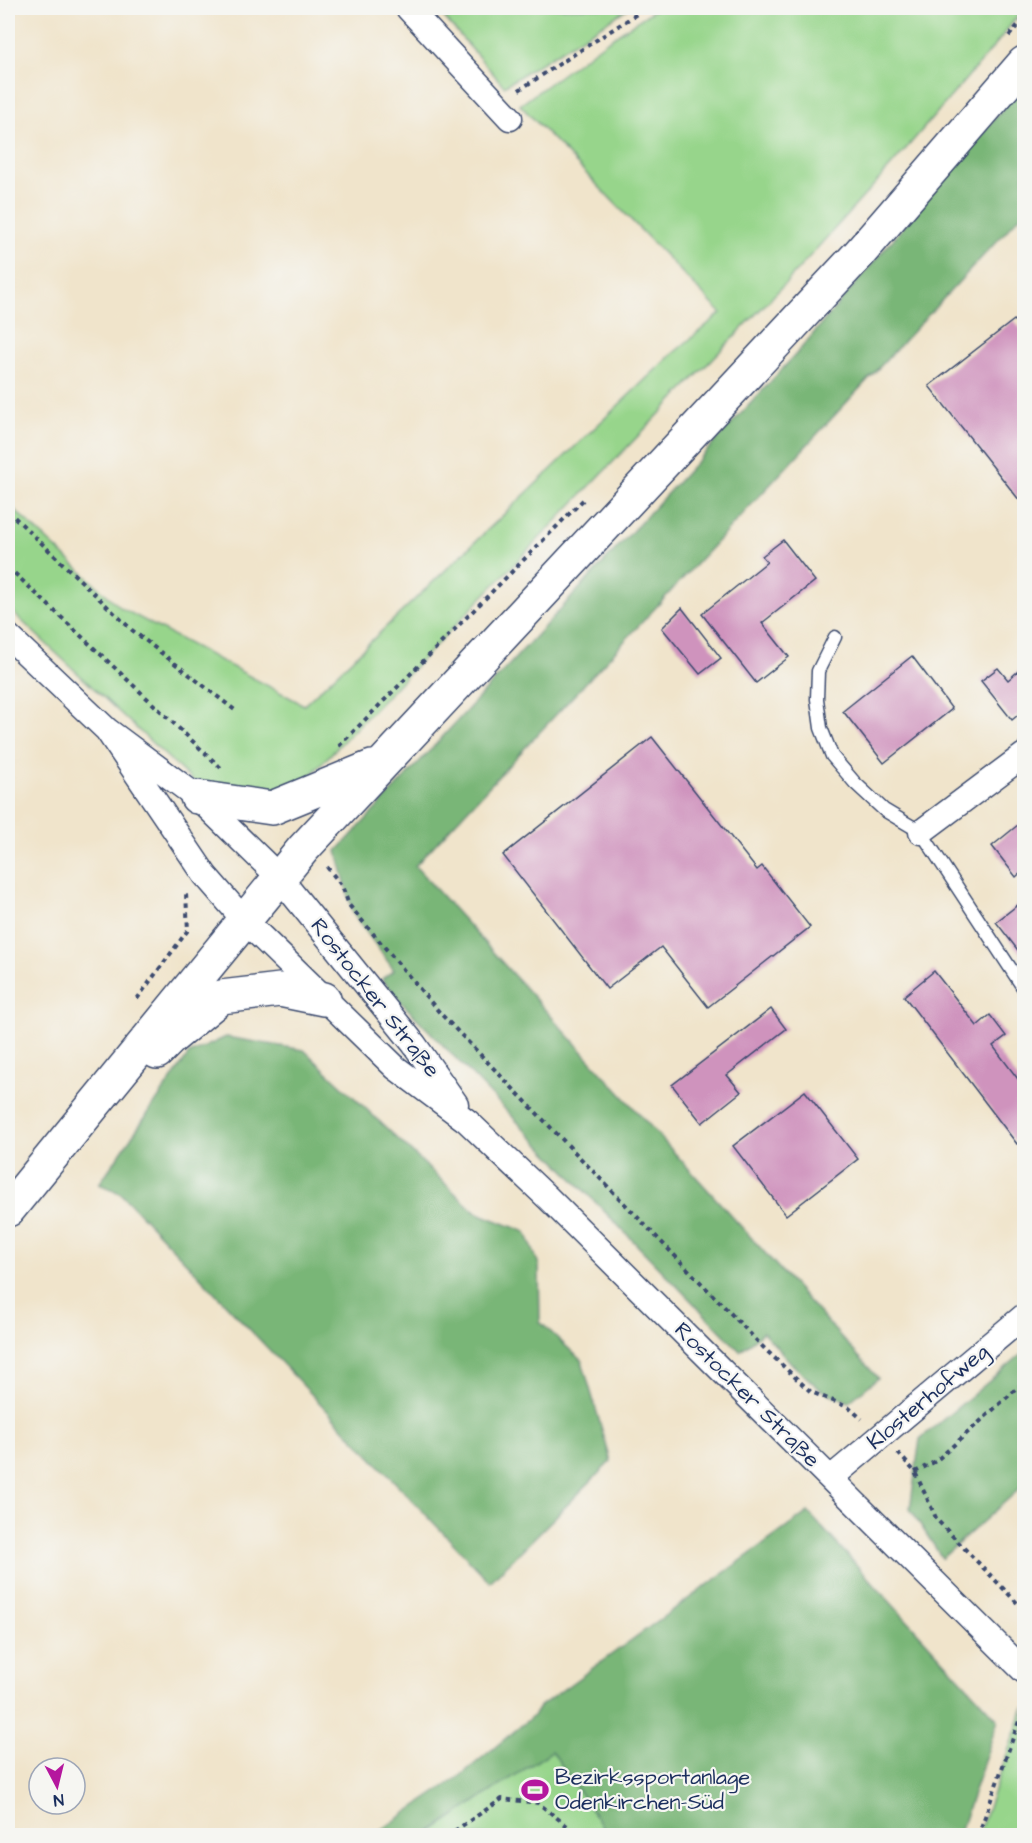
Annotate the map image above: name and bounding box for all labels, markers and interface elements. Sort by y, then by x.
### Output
street label: Rostocker Straße [303,912,447,1084]
street label: Rostocker Straße [667,1315,827,1475]
street label: Klosterhofweg [860,1337,996,1458]
north arrow [27,1756,87,1816]
place label: Bezirkssportanlage Odenkirchen-Süd [555,1762,750,1818]
sports icon: Bezirkssportanlage Odenkirchen-Süd [520,1775,550,1805]
text: N [52,1788,65,1811]

